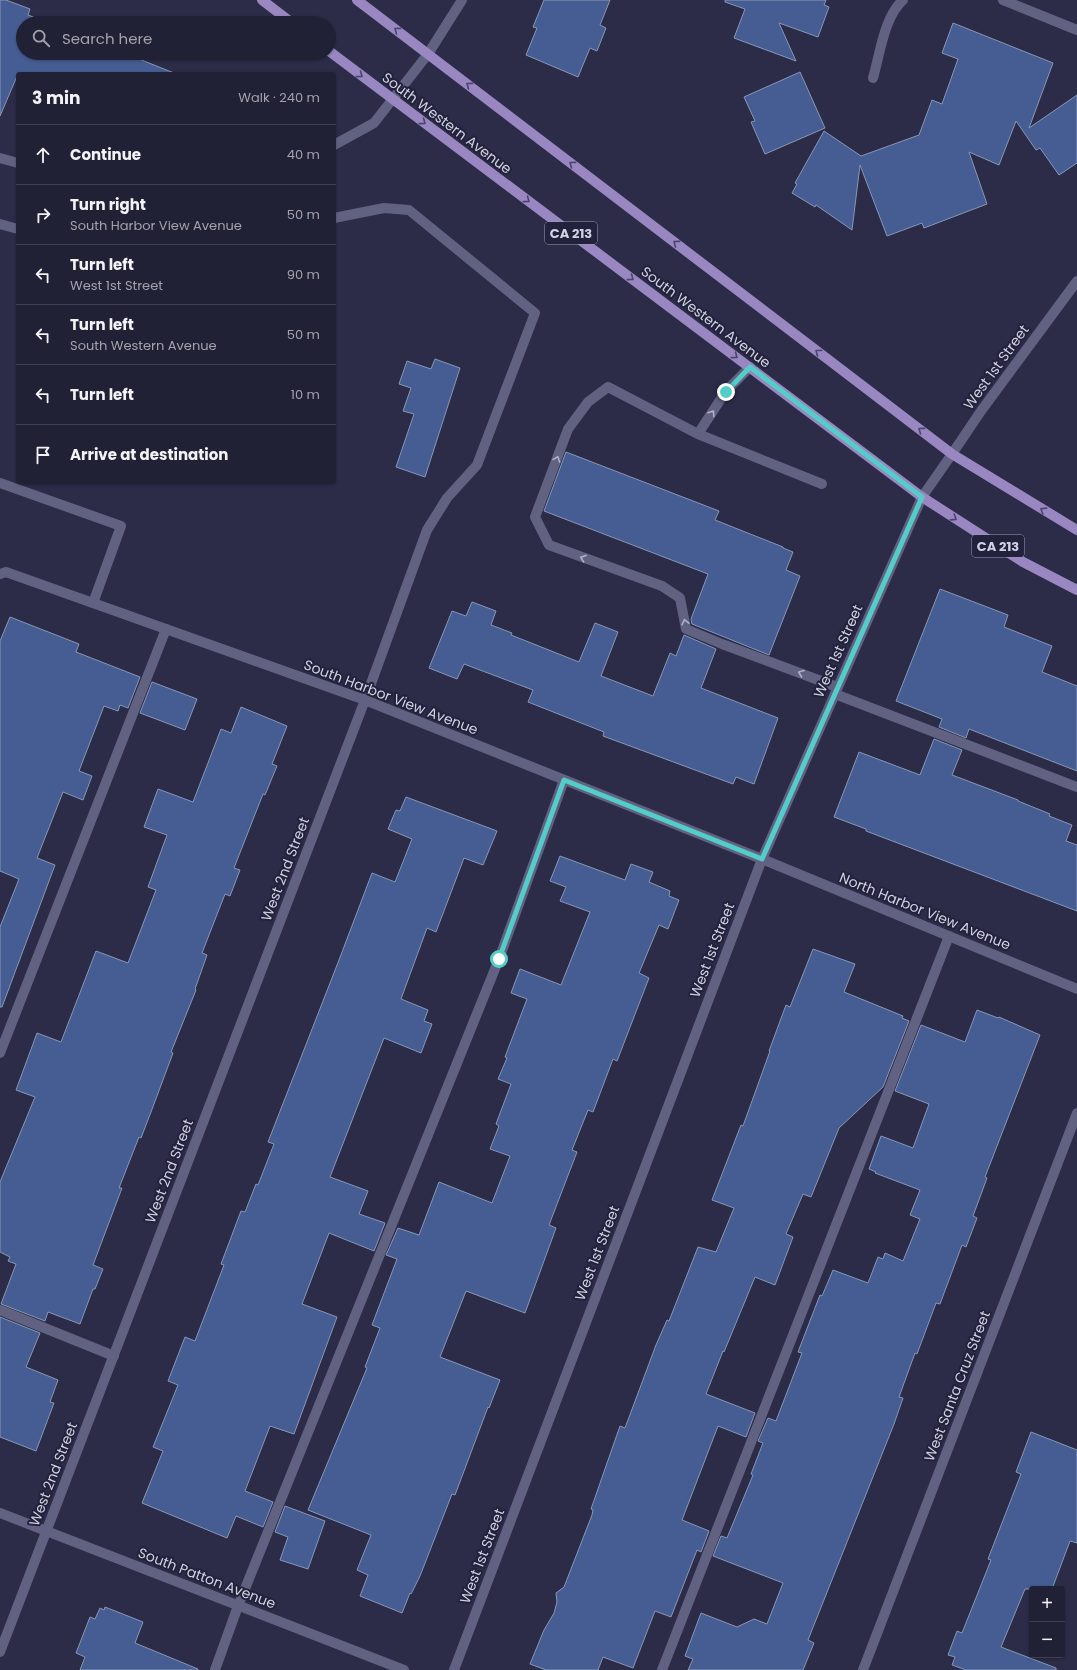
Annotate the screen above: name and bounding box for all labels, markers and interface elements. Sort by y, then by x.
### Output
search box [16,16,336,60]
icon: search [30,27,52,49]
text: Search here [62,28,152,49]
one-way arrow [394,28,401,35]
street label: South Western Avenue [378,68,516,179]
one-way arrow [356,70,363,78]
one-way arrow [466,83,473,90]
text: 3 min [32,86,80,110]
text: Walk · 240 m [238,88,320,107]
one-way arrow [418,118,425,125]
icon: ahead [32,144,54,166]
text: Continue [70,144,141,165]
text: 40 m [287,145,320,164]
one-way arrow [570,162,577,169]
text: Turn right [70,194,146,215]
one-way arrow [522,196,529,203]
icon: right [32,204,54,226]
text: 50 m [287,205,320,224]
text: South Harbor View Avenue [70,216,242,235]
road number: CA 213 [545,222,597,244]
one-way arrow [673,241,680,248]
text: Turn left [70,254,134,275]
street label: South Western Avenue [637,262,775,373]
icon: left [32,264,54,286]
text: 90 m [287,265,320,284]
one-way arrow [626,274,633,281]
text: West 1st Street [70,276,163,295]
text: Turn left [70,314,134,335]
street label: West 1st Street [958,321,1034,413]
icon: left [32,324,54,346]
text: 50 m [287,325,320,344]
text: South Western Avenue [70,336,217,355]
one-way arrow [815,349,822,356]
one-way arrow [730,352,737,359]
route end [717,383,735,401]
icon: left [32,384,54,406]
text: Turn left [70,384,134,405]
text: 10 m [291,385,320,404]
one-way arrow [707,410,714,417]
one-way arrow [919,428,926,435]
icon: arrive [32,444,54,466]
text: Arrive at destination [70,444,228,465]
one-way arrow [553,456,561,463]
one-way arrow [1040,508,1047,515]
one-way arrow [950,513,957,520]
road number: CA 213 [972,535,1024,557]
one-way arrow [580,554,587,562]
street label: West 1st Street [809,601,867,701]
one-way arrow [681,619,689,625]
street label: South Harbor View Avenue [301,655,481,740]
one-way arrow [798,670,805,678]
street label: West 2nd Street [256,814,314,924]
street label: North Harbor View Avenue [836,867,1014,955]
street label: West 1st Street [685,900,739,1000]
route start [490,950,508,968]
street label: West 2nd Street [140,1116,198,1226]
street label: West 1st Street [570,1203,624,1303]
street label: West Santa Cruz Street [919,1308,995,1464]
street label: West 2nd Street [24,1419,82,1529]
street label: West 1st Street [455,1506,509,1606]
street label: South Patton Avenue [135,1543,279,1614]
map controls [1029,1586,1065,1658]
button: + [1029,1586,1065,1622]
button: − [1029,1622,1065,1658]

